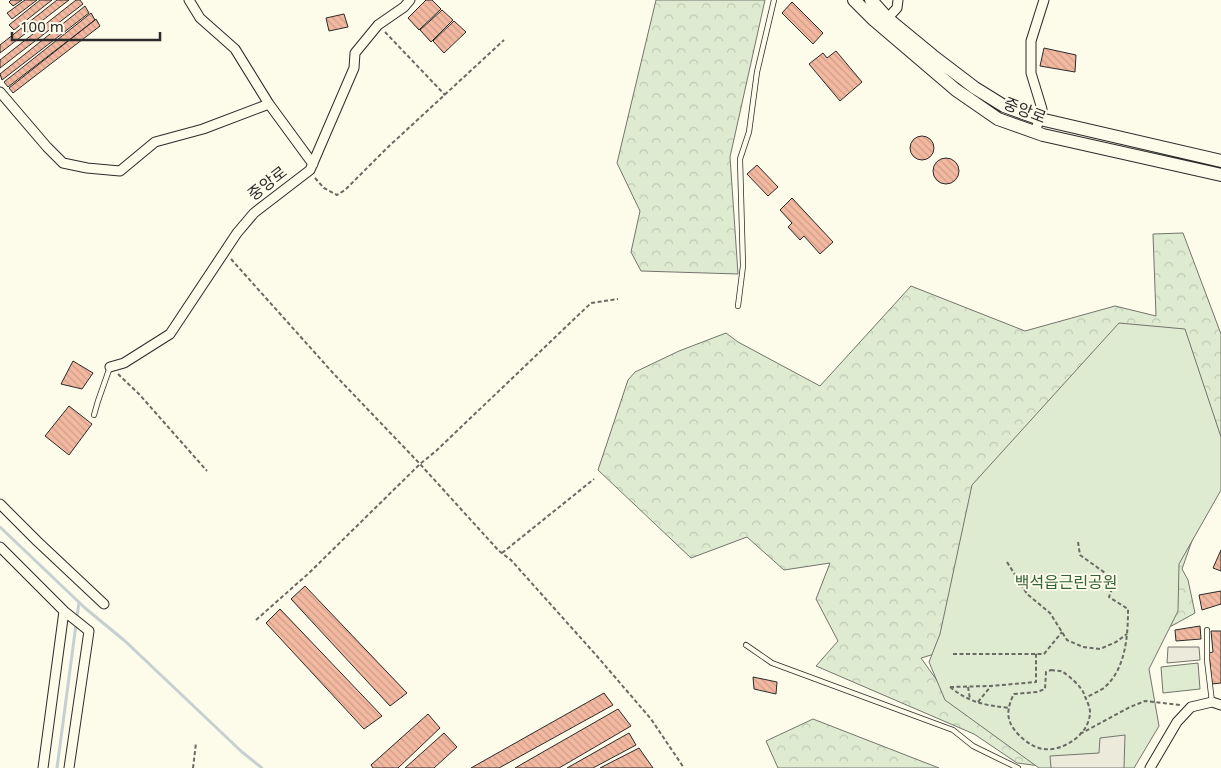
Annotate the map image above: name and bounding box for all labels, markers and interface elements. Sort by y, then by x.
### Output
scale bar [12,10,160,42]
text: 100 m [20,16,64,36]
street label: 중앙로 [1000,92,1050,128]
street label: 중앙로 [243,161,291,205]
park label: 백석읍근린공원 [1014,571,1118,593]

